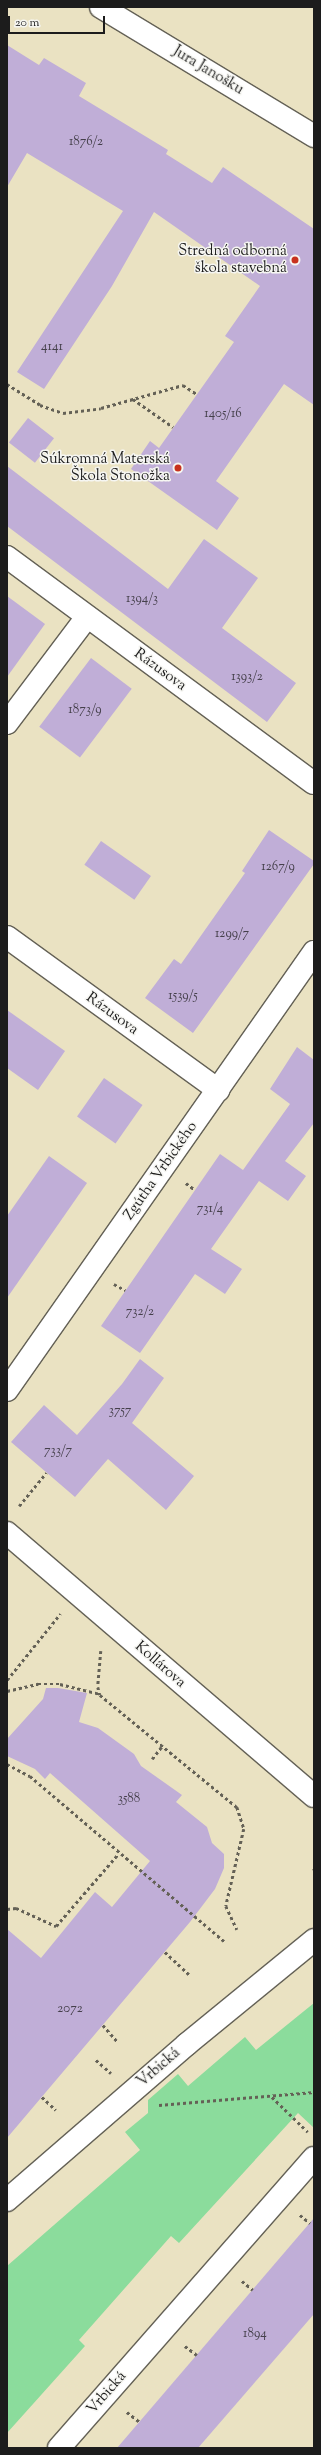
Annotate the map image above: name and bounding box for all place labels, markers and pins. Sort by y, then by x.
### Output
place label: Stredná odborná škola stavebná [178,242,287,277]
marker: Stredná odborná škola stavebná [290,255,300,265]
place label: Súkromná Materská Škola Stonožka [40,450,170,485]
marker: Súkromná Materská Škola Stonožka [173,463,183,473]

